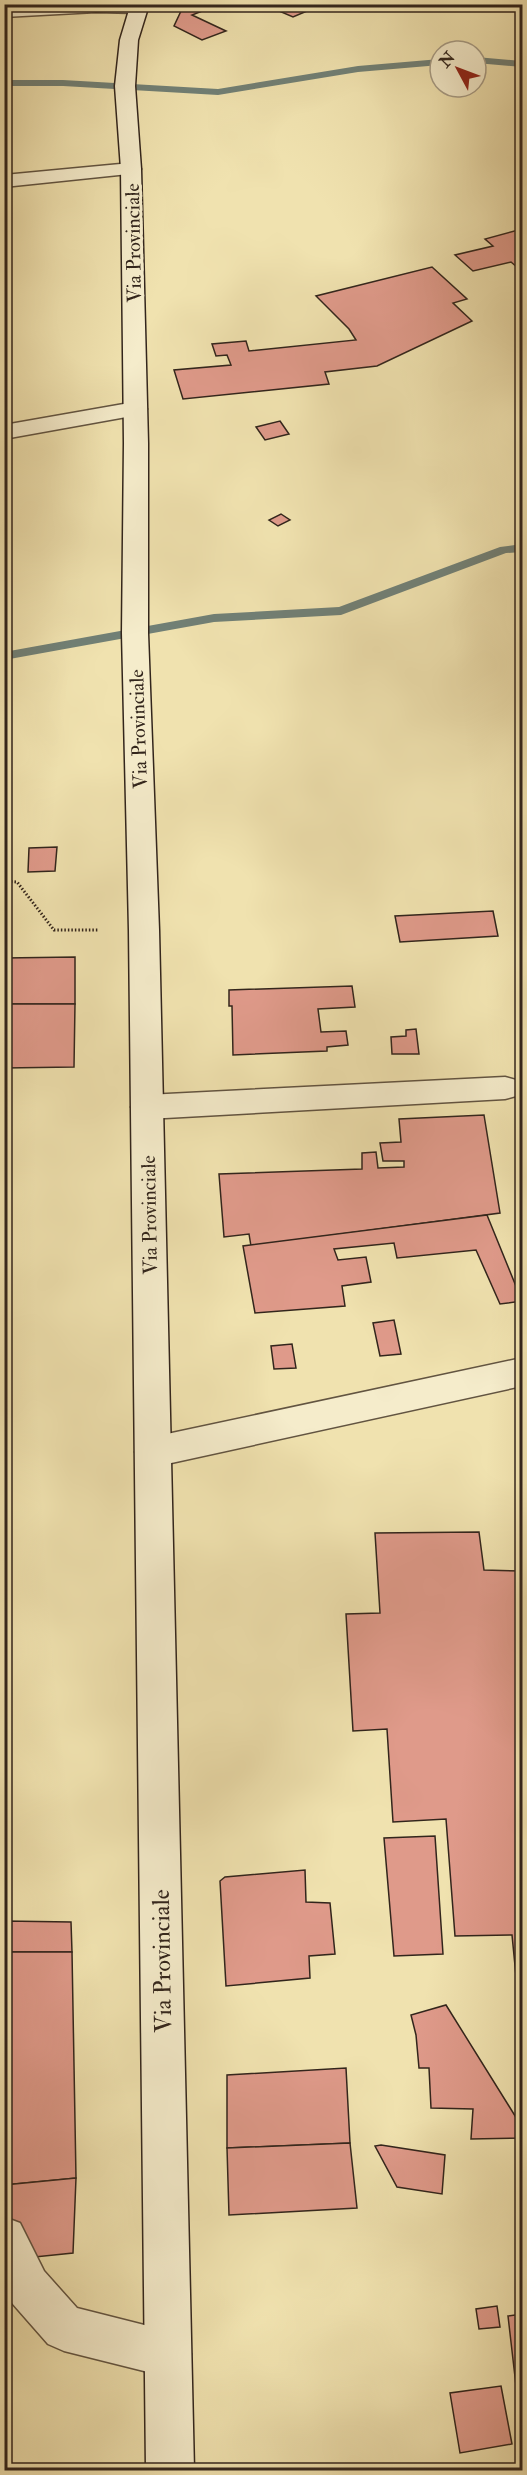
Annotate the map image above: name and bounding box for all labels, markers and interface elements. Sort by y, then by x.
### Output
north arrow [428,39,488,99]
text: N [435,47,460,73]
street label: Via Provinciale [120,183,147,303]
street label: Via Provinciale [124,669,153,789]
street label: Via Provinciale [136,1155,163,1275]
street label: Via Provinciale [146,1889,179,2033]

